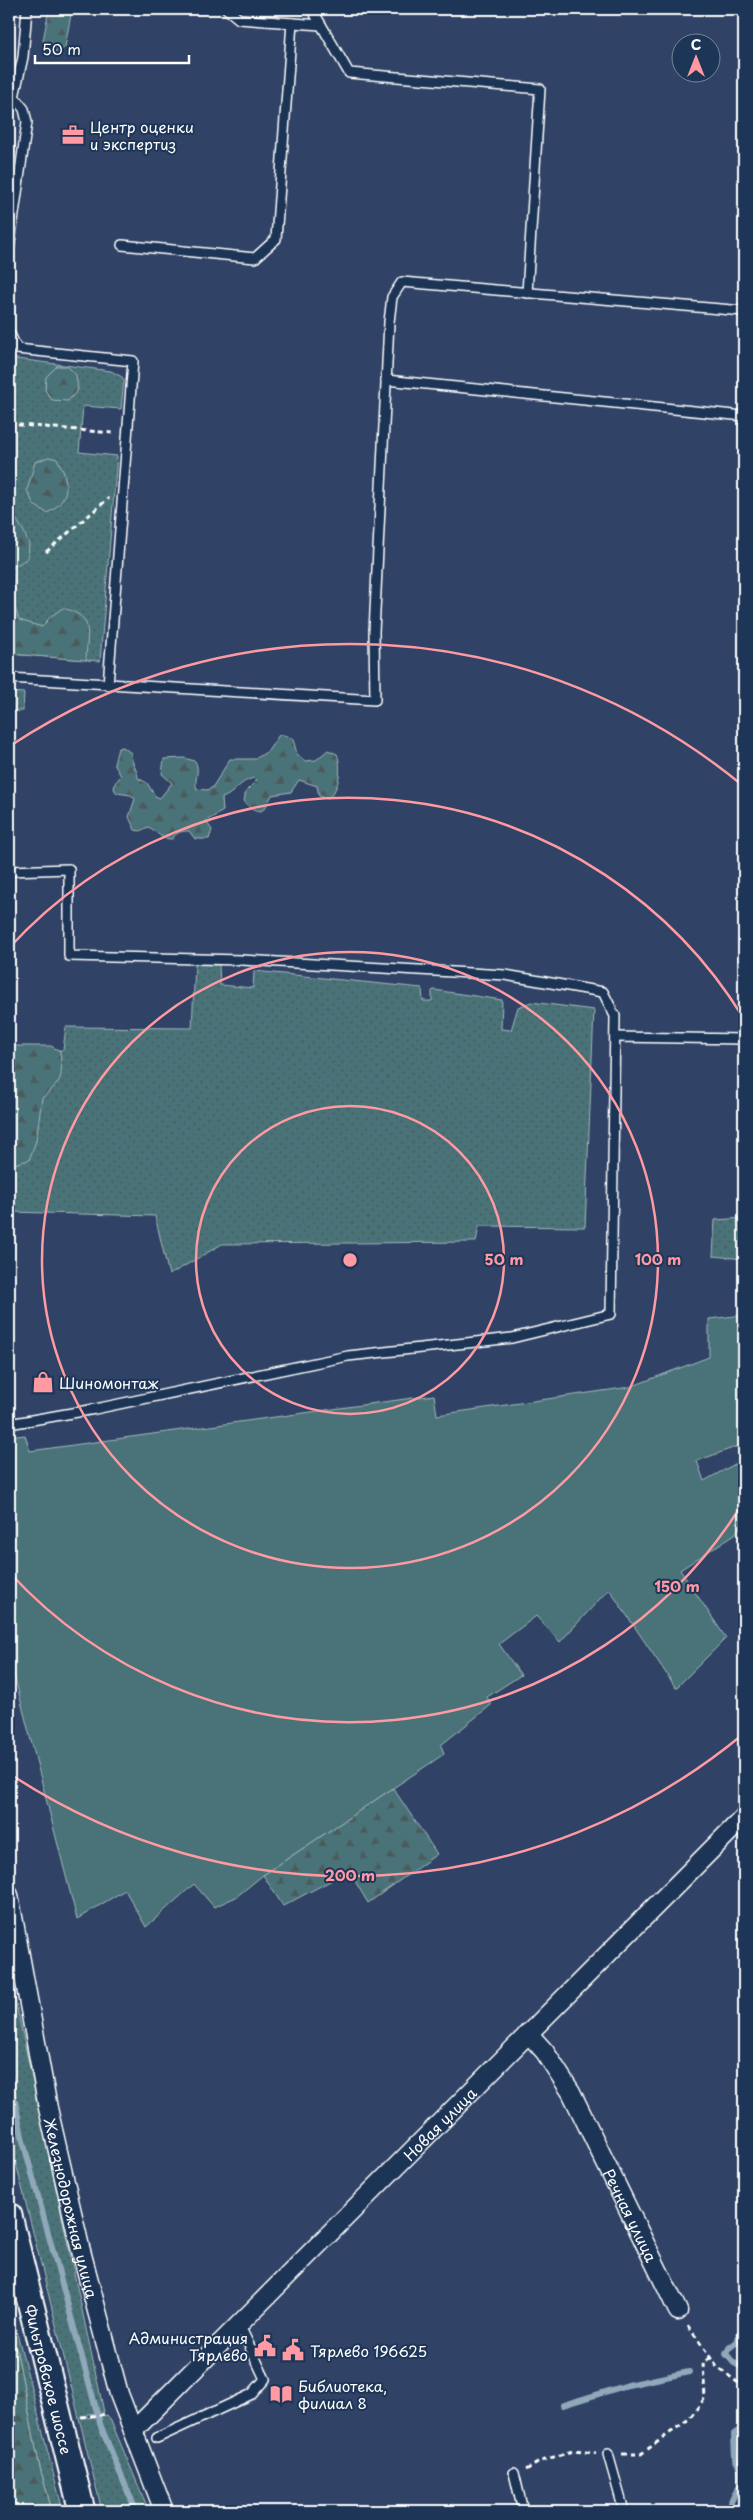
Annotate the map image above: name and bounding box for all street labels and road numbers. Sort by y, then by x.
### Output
street label: Новая улица [397,2081,481,2165]
street label: Железнодорожная улица [39,2115,105,2301]
street label: Речная улица [598,2164,664,2266]
street label: Фильтровское шоссе [20,2302,79,2456]

